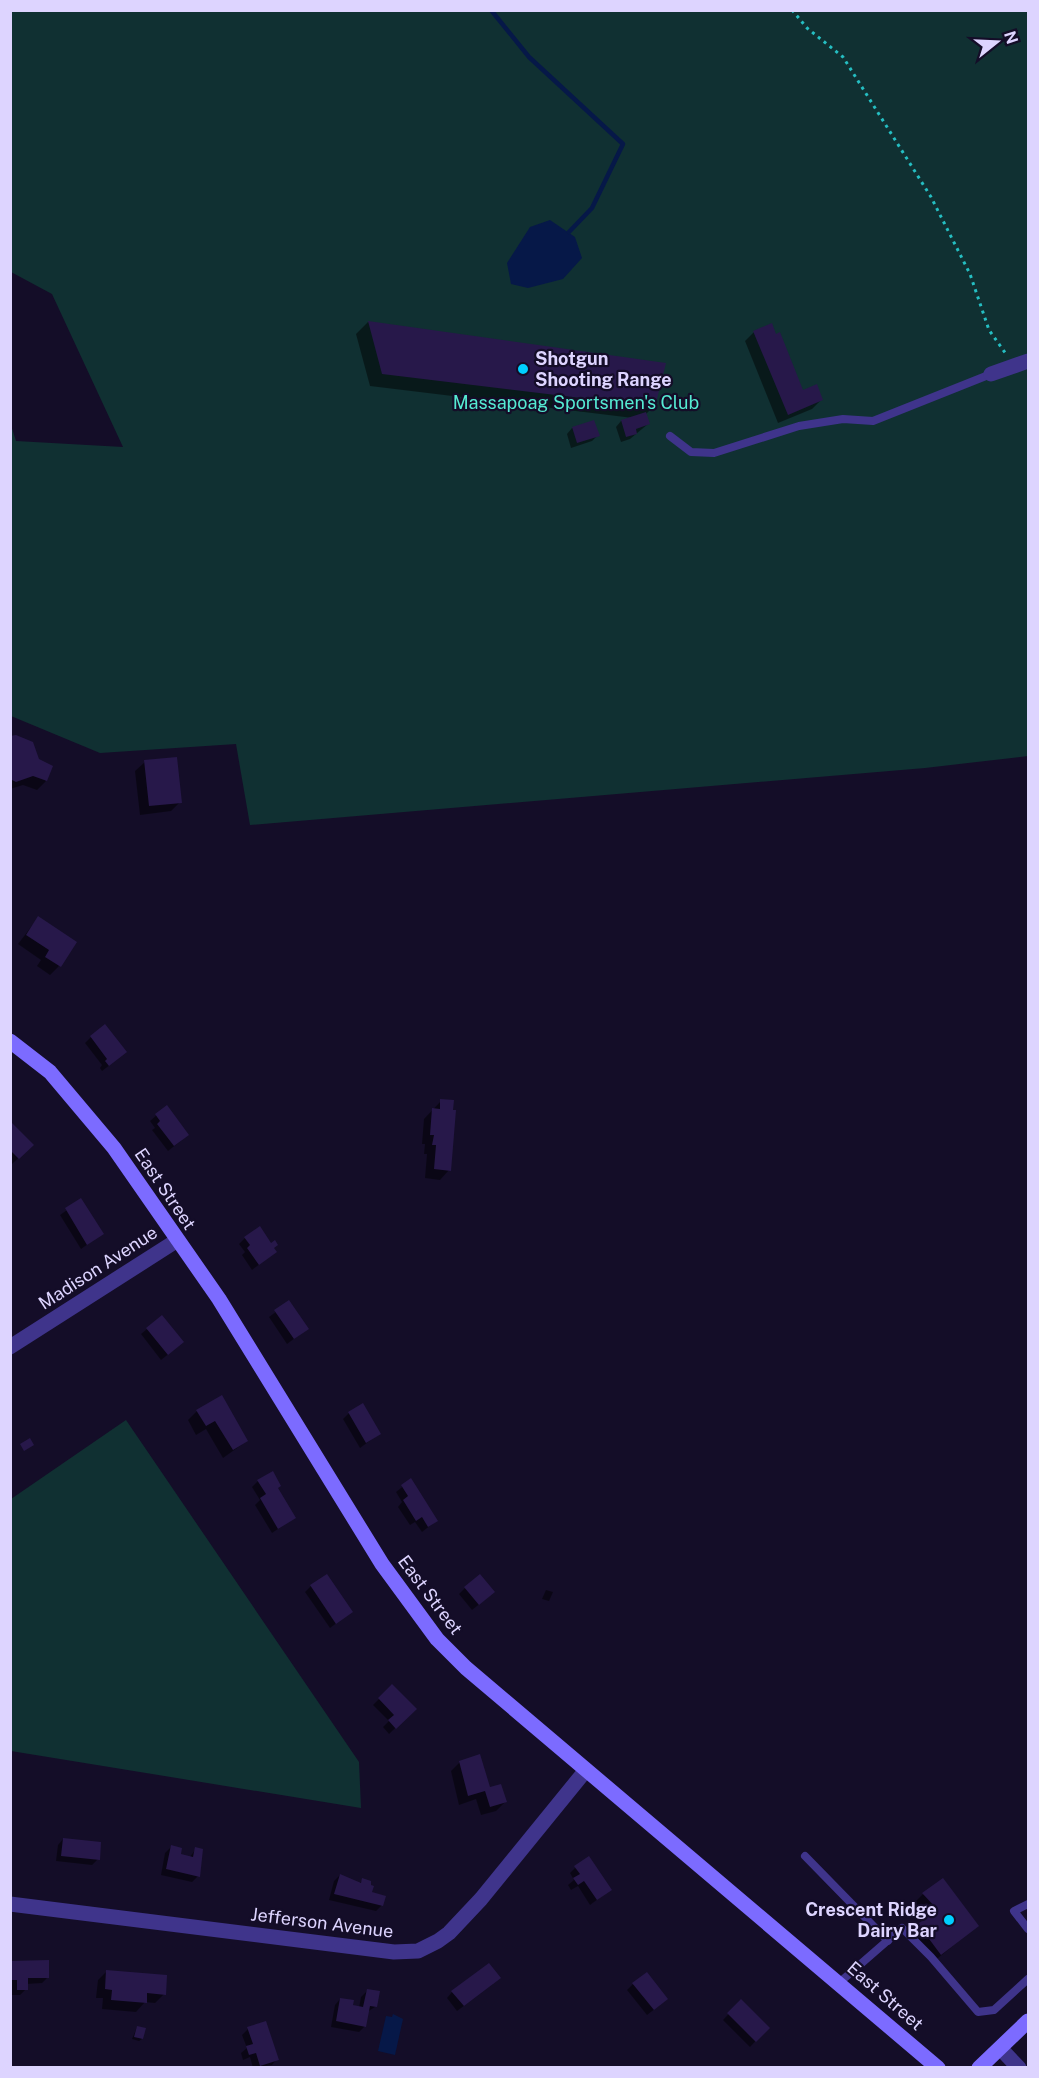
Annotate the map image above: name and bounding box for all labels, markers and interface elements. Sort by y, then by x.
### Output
north arrow [967,12,1027,72]
text: N [1000,29,1022,46]
place label: Shotgun Shooting Range [535,348,672,390]
marker: Shotgun Shooting Range [516,362,530,376]
park label: Massapoag Sportsmen's Club [453,392,699,413]
street label: East Street [130,1144,200,1233]
street label: Madison Avenue [35,1221,161,1314]
street label: East Street [394,1551,467,1638]
place label: Crescent Ridge Dairy Bar [805,1899,938,1941]
street label: Jefferson Avenue [250,1903,395,1942]
marker: Crescent Ridge Dairy Bar [942,1913,956,1927]
street label: East Street [843,1957,928,2034]

